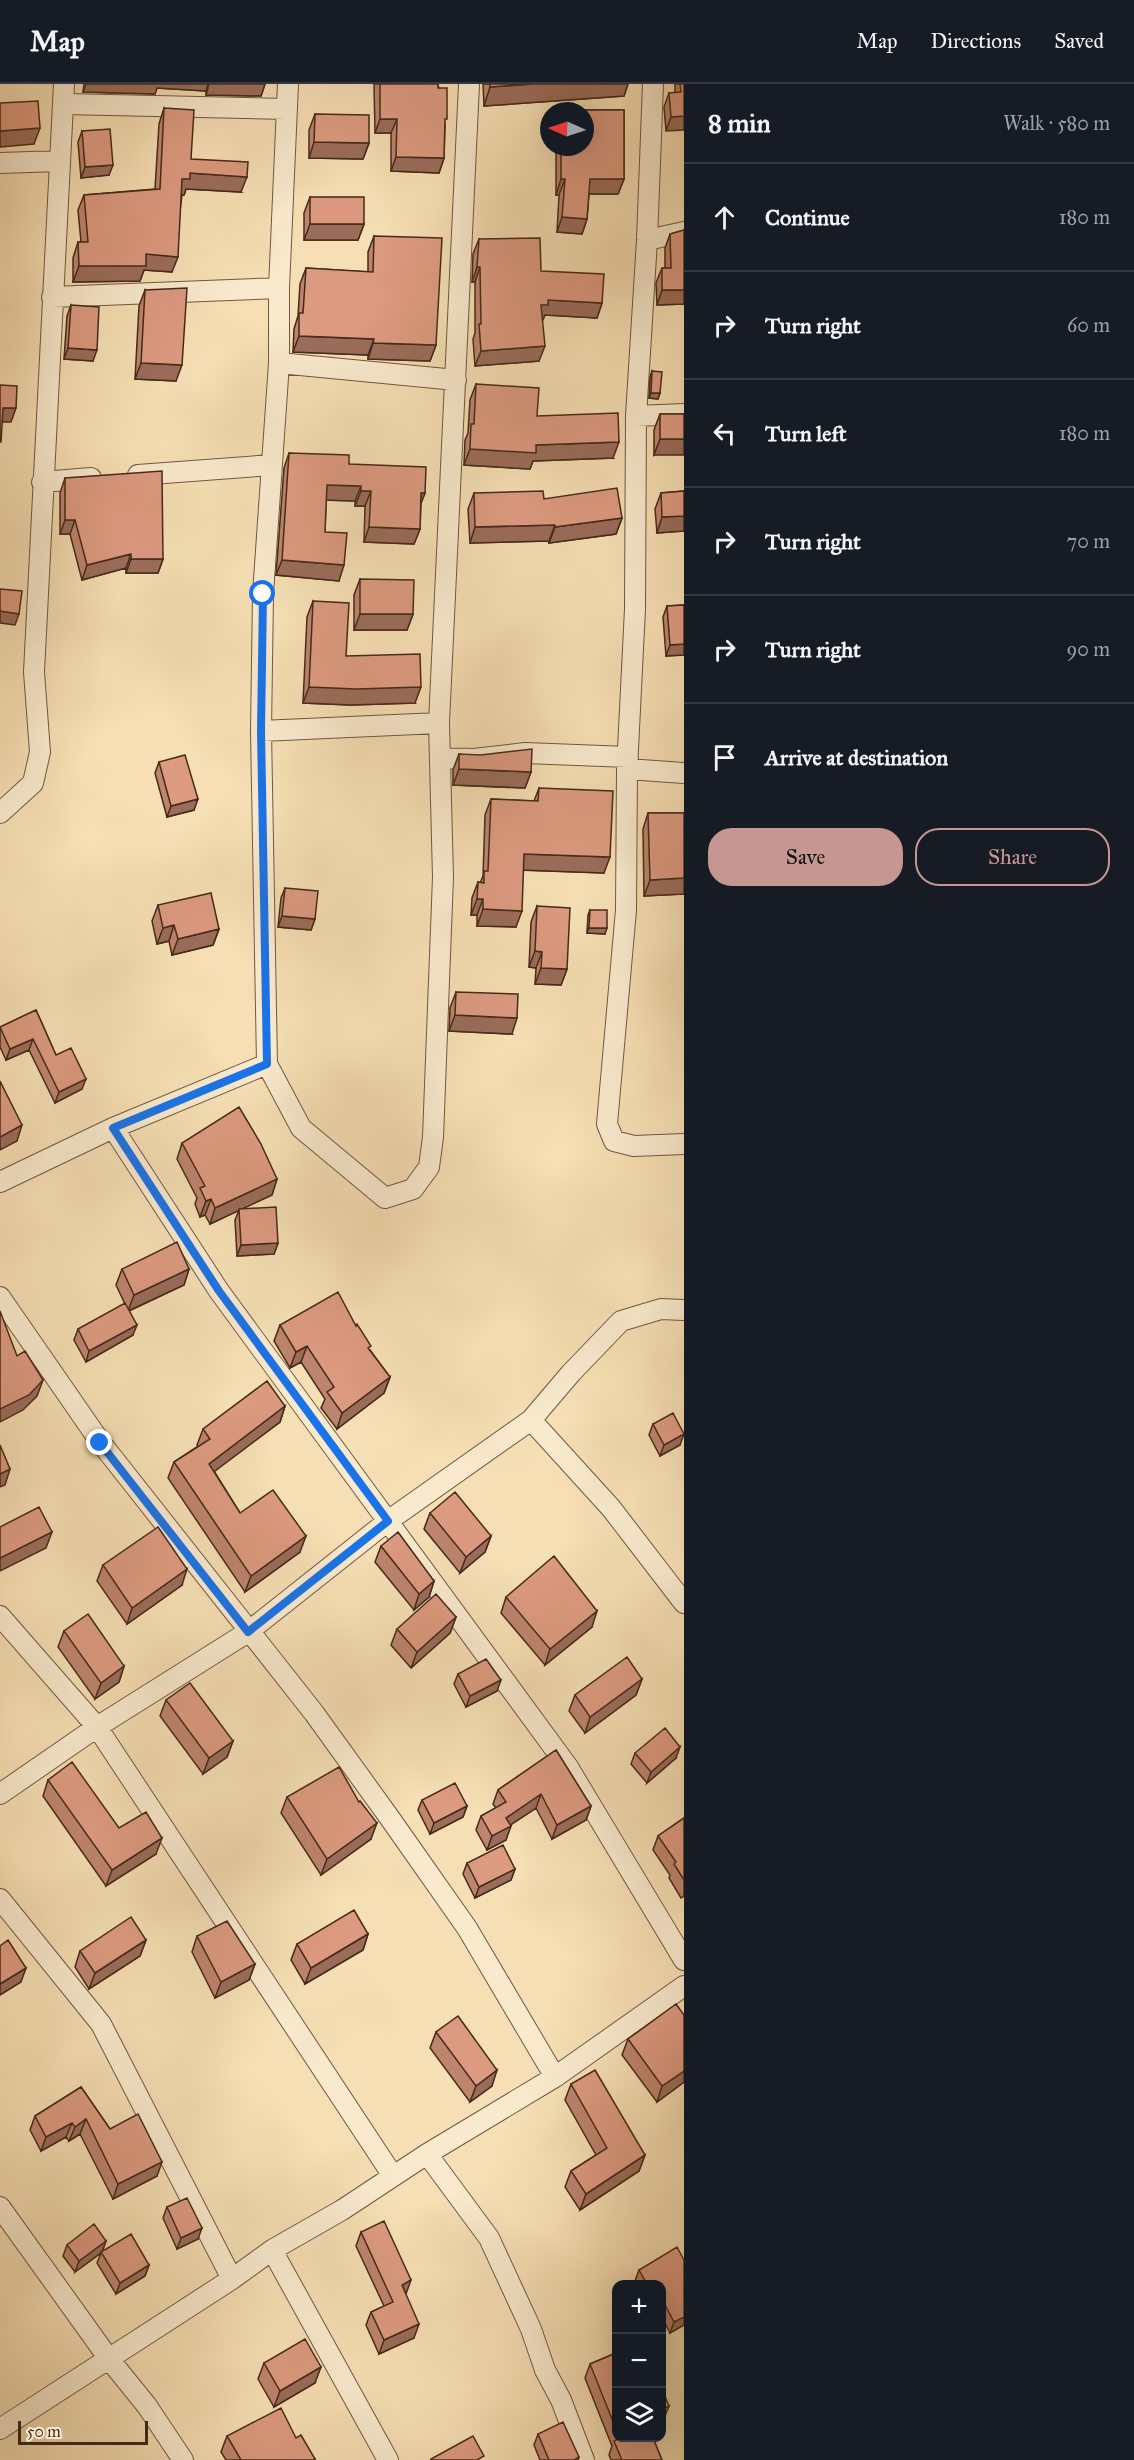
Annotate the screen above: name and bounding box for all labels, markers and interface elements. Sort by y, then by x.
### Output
text: Map [30,24,85,59]
text: Map [857,28,898,54]
text: Directions [931,28,1021,54]
text: Saved [1054,28,1104,54]
north arrow [540,102,594,156]
text: 8 min [708,107,771,139]
text: Walk · 580 m [1003,111,1110,135]
icon: ahead [708,201,741,234]
text: Continue [765,204,850,231]
text: 180 m [1059,205,1110,229]
icon: right [708,309,741,342]
text: Turn right [765,312,861,339]
text: 60 m [1067,313,1110,337]
icon: left [708,417,741,450]
text: Turn left [765,420,847,447]
text: 180 m [1059,421,1110,445]
icon: right [708,525,741,558]
text: Turn right [765,528,861,555]
text: 70 m [1067,529,1110,553]
route start [249,580,275,606]
icon: right [708,633,741,666]
text: Turn right [765,636,861,663]
text: 90 m [1067,637,1110,661]
icon: arrive [708,741,741,774]
text: Arrive at destination [765,744,948,771]
button: Save [708,828,903,886]
button: Share [915,828,1110,886]
route end [86,1429,112,1455]
map controls [612,2280,666,2442]
button: + [612,2280,666,2334]
button: − [612,2334,666,2388]
button: layers [612,2388,666,2442]
scale bar [18,2418,148,2446]
text: 50 m [27,2422,61,2441]

